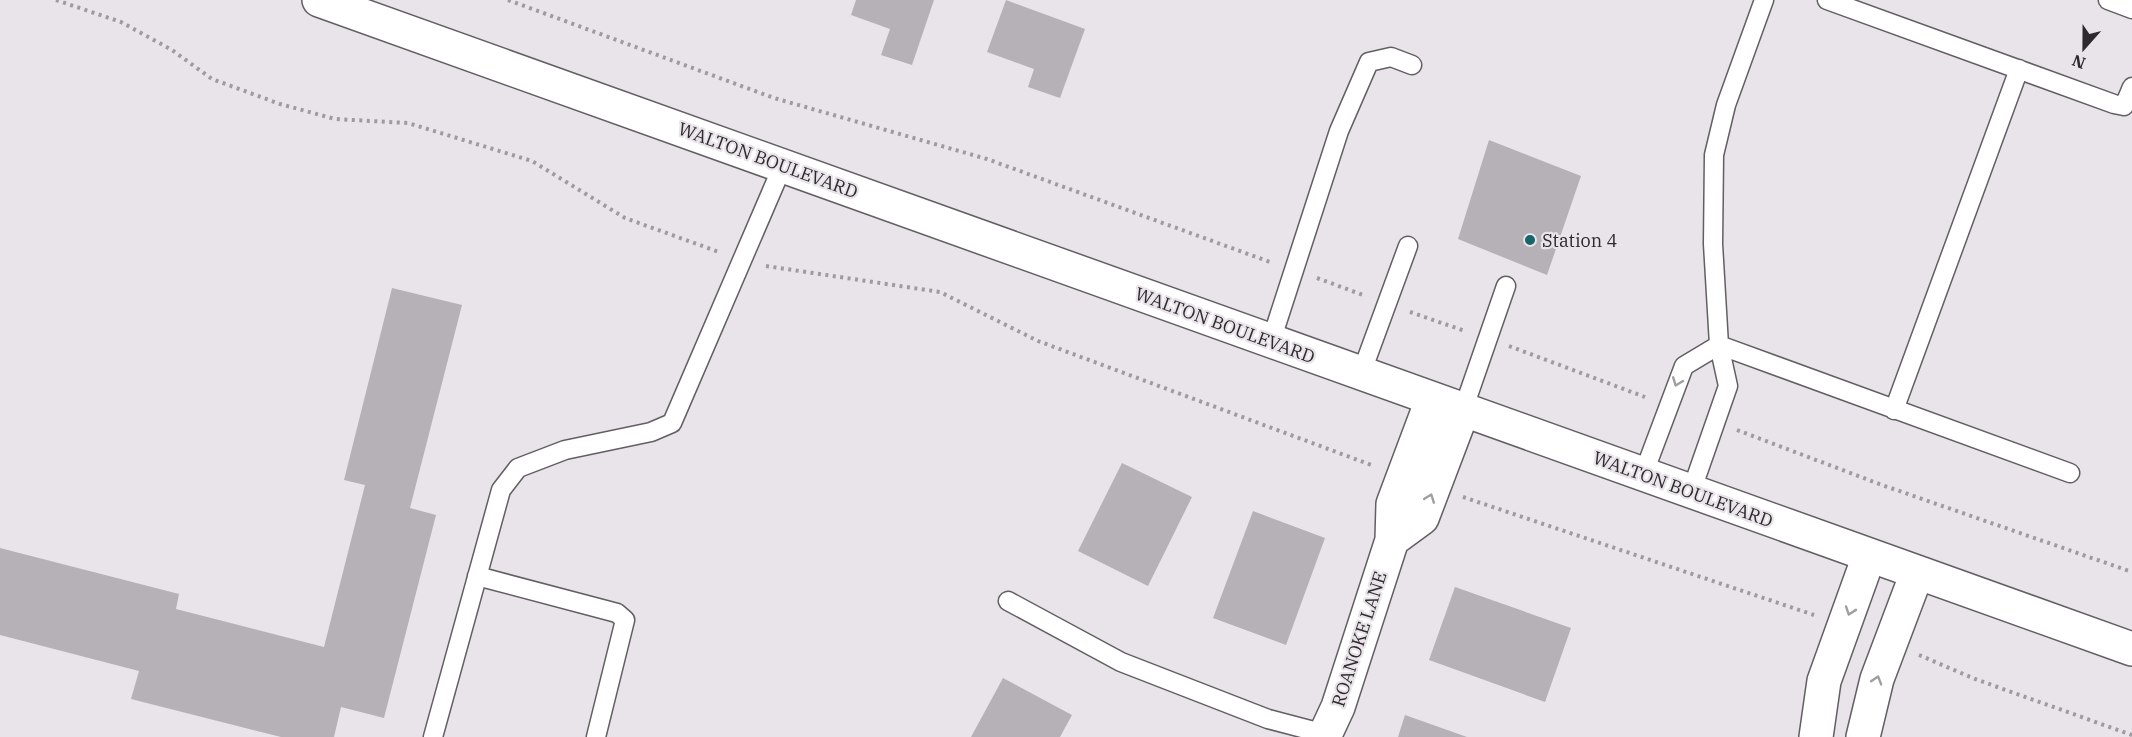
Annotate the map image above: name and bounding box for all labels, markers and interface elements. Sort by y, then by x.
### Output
north arrow [2054,18,2114,78]
text: N [2069,50,2088,74]
street label: WALTON BOULEVARD [675,117,861,203]
place label: Station 4 [1542,229,1617,252]
marker: Station 4 [1523,233,1537,247]
street label: WALTON BOULEVARD [1132,282,1318,368]
one-way arrow [1672,376,1684,387]
street label: WALTON BOULEVARD [1590,446,1776,532]
one-way arrow [1422,493,1435,504]
street label: ROANOKE LANE [1326,568,1392,710]
one-way arrow [1844,605,1857,616]
one-way arrow [1870,675,1882,686]

